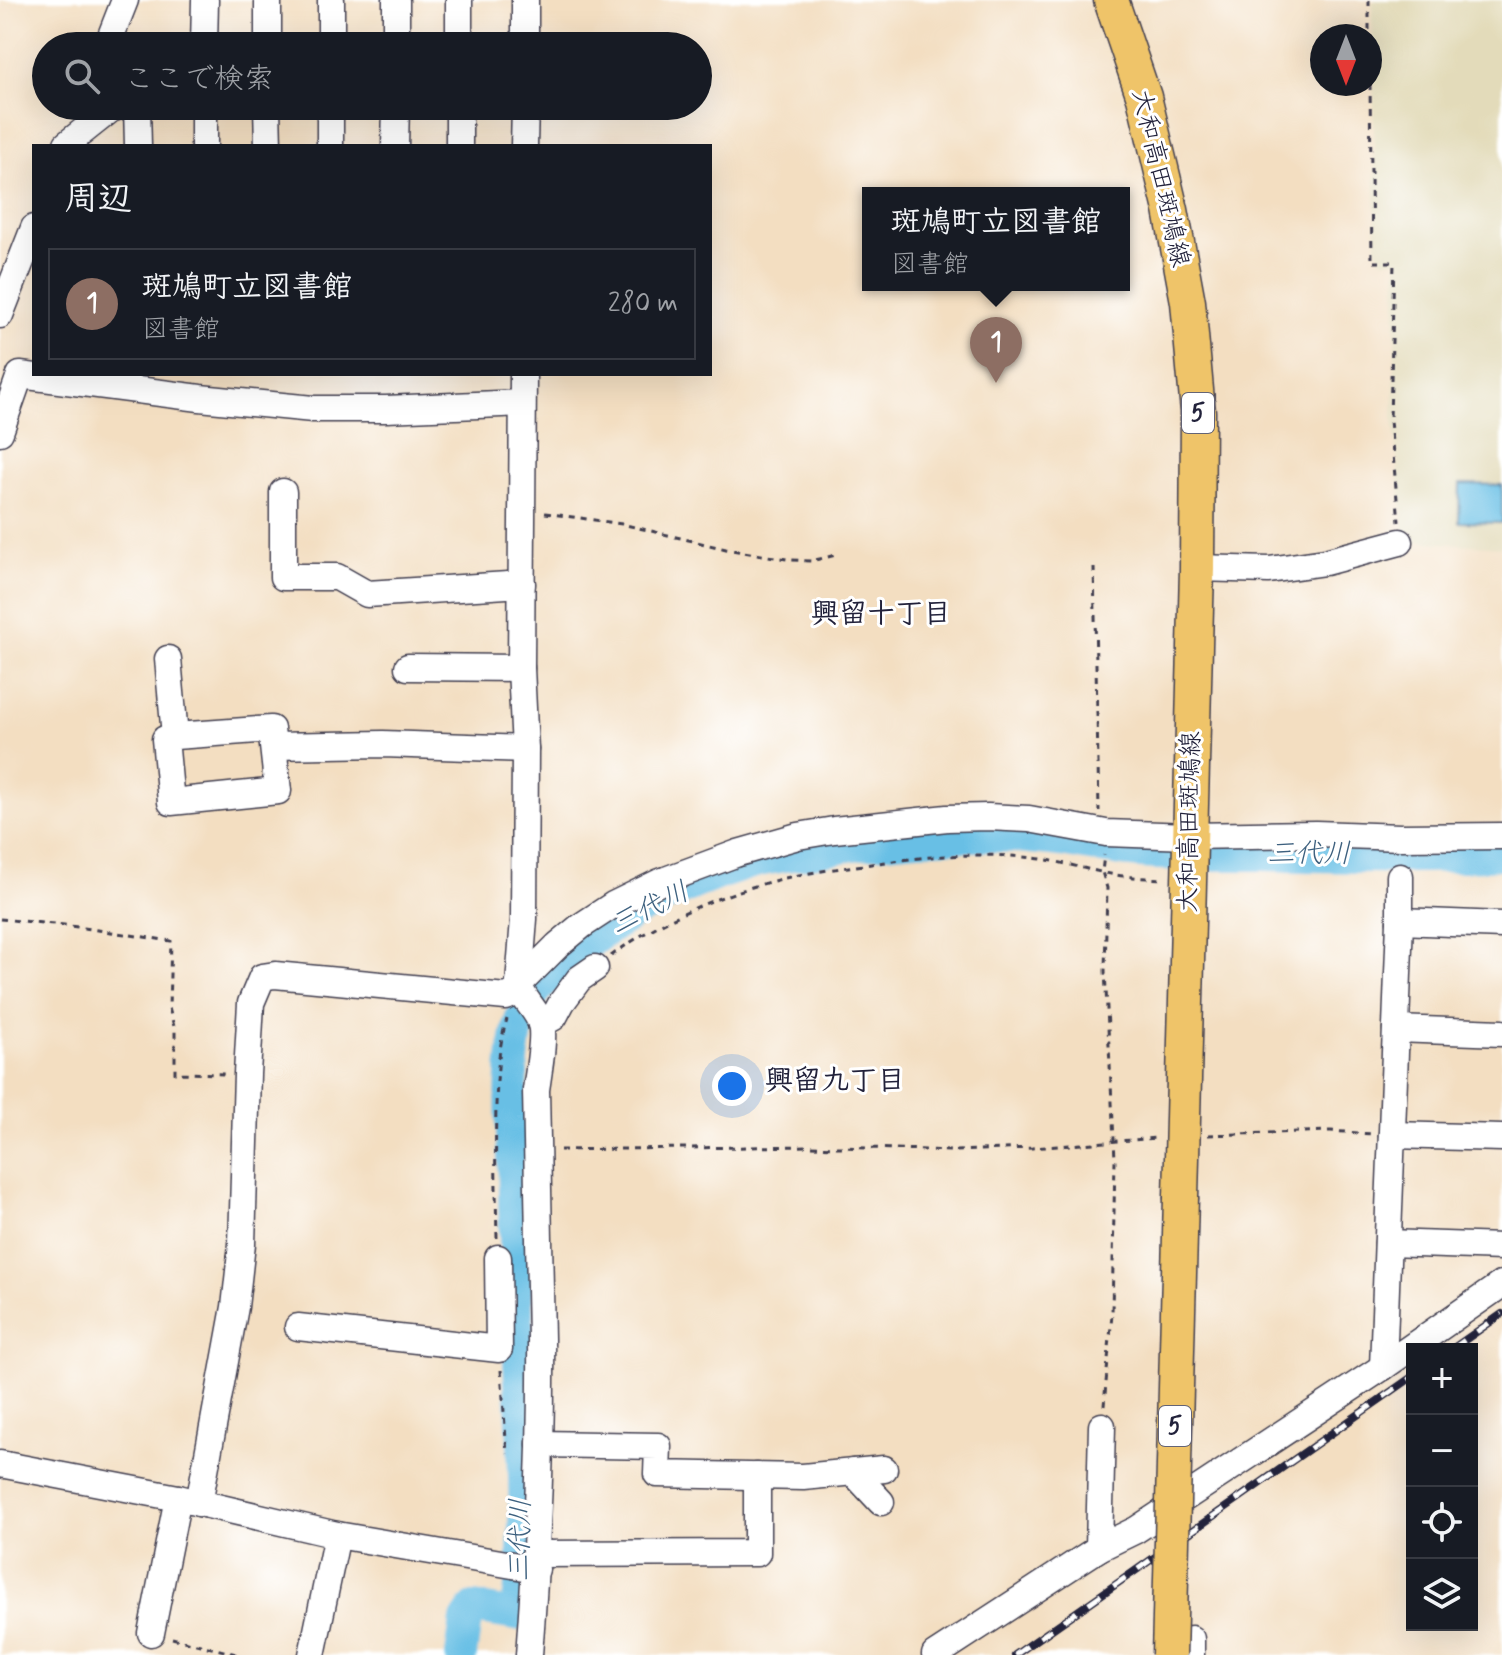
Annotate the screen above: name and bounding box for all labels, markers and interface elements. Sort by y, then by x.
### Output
north arrow [1310,24,1382,96]
search box [32,32,712,120]
icon: search [60,54,104,98]
text: ここで検索 [124,60,274,99]
street label: 大和高田斑鳩線 [1123,86,1197,270]
text: 周辺 [64,177,132,222]
popup [862,187,1130,291]
text: 斑鳩町立図書館 [891,203,1101,242]
text: 図書館 [891,248,969,282]
text: 斑鳩町立図書館 [142,268,352,307]
text: 1 [86,287,98,321]
text: 280 m [608,287,678,321]
text: 図書館 [142,313,220,347]
pin: 1 [970,317,1022,383]
road number: 5 [1182,393,1214,433]
district label: 興留十丁目 [811,596,951,633]
street label: 大和高田斑鳩線 [1171,731,1209,913]
water label: 三代川 [1267,836,1351,873]
water label: 三代川 [604,874,696,944]
district label: 興留九丁目 [765,1063,905,1100]
your location [712,1066,752,1106]
map controls [1406,1343,1478,1631]
button: + [1406,1343,1478,1415]
road number: 5 [1159,1406,1191,1446]
button: − [1406,1415,1478,1487]
button: locate [1406,1487,1478,1559]
water label: 三代川 [502,1498,540,1582]
button: layers [1406,1559,1478,1631]

